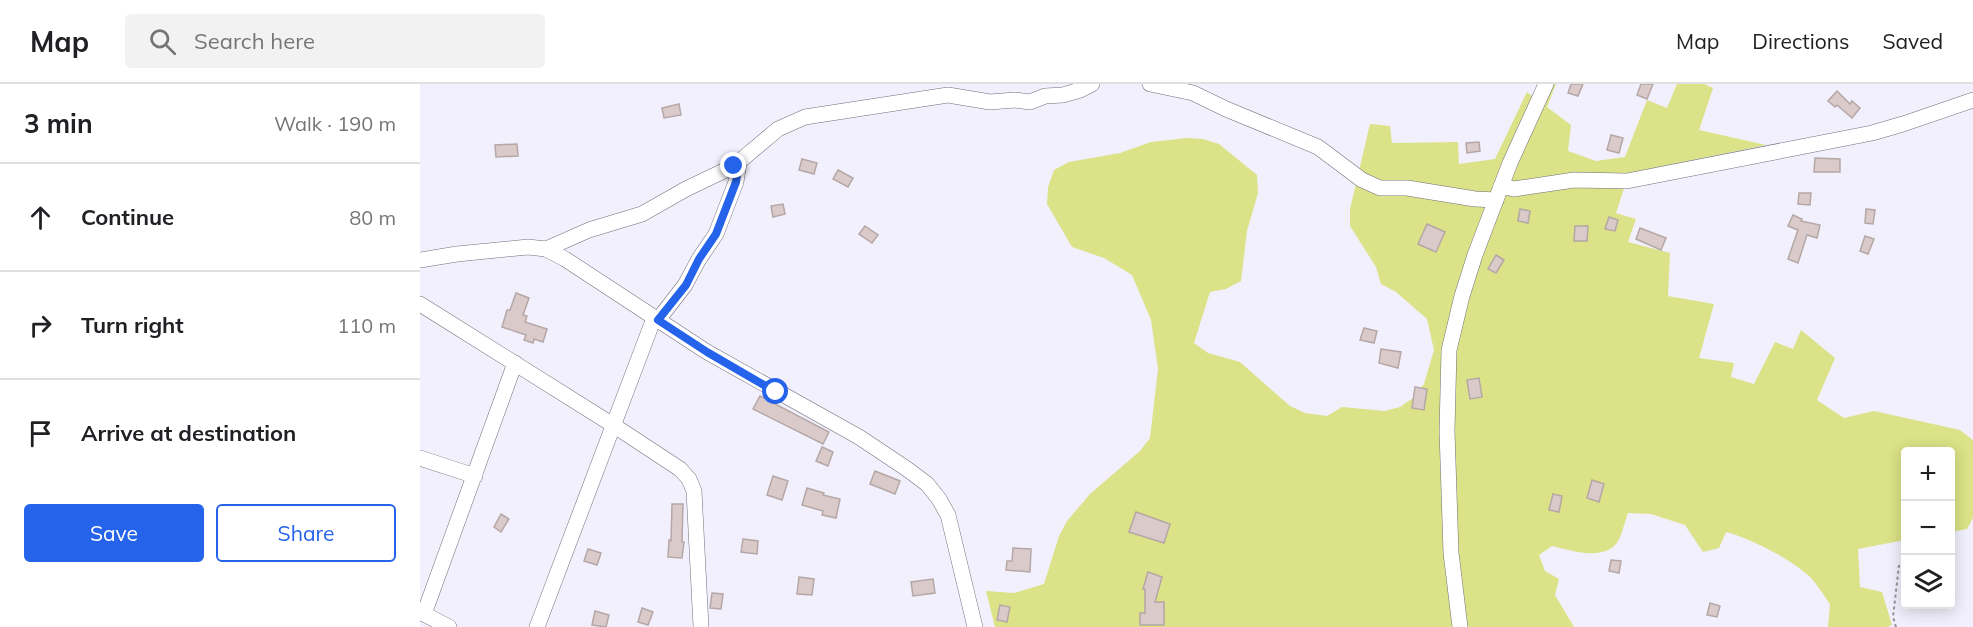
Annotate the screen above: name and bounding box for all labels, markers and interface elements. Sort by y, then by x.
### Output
search box [125,14,545,68]
text: Map [30,24,89,59]
icon: search [146,25,179,58]
text: Search here [194,27,315,55]
text: Map [1676,28,1719,54]
text: Directions [1752,28,1849,54]
text: Saved [1882,28,1943,54]
text: 3 min [24,107,93,140]
text: Walk · 190 m [274,111,396,136]
route end [720,152,746,178]
icon: ahead [24,201,57,234]
text: Continue [81,203,174,231]
text: 80 m [349,205,396,230]
icon: right [24,309,57,342]
text: Turn right [81,311,184,339]
text: 110 m [337,313,396,338]
route start [762,378,788,404]
icon: arrive [24,417,57,450]
text: Arrive at destination [81,419,296,447]
map controls [1901,447,1955,609]
button: + [1901,447,1955,501]
button: − [1901,501,1955,555]
button: Save [24,504,204,562]
button: Share [216,504,396,562]
button: layers [1901,555,1955,609]

